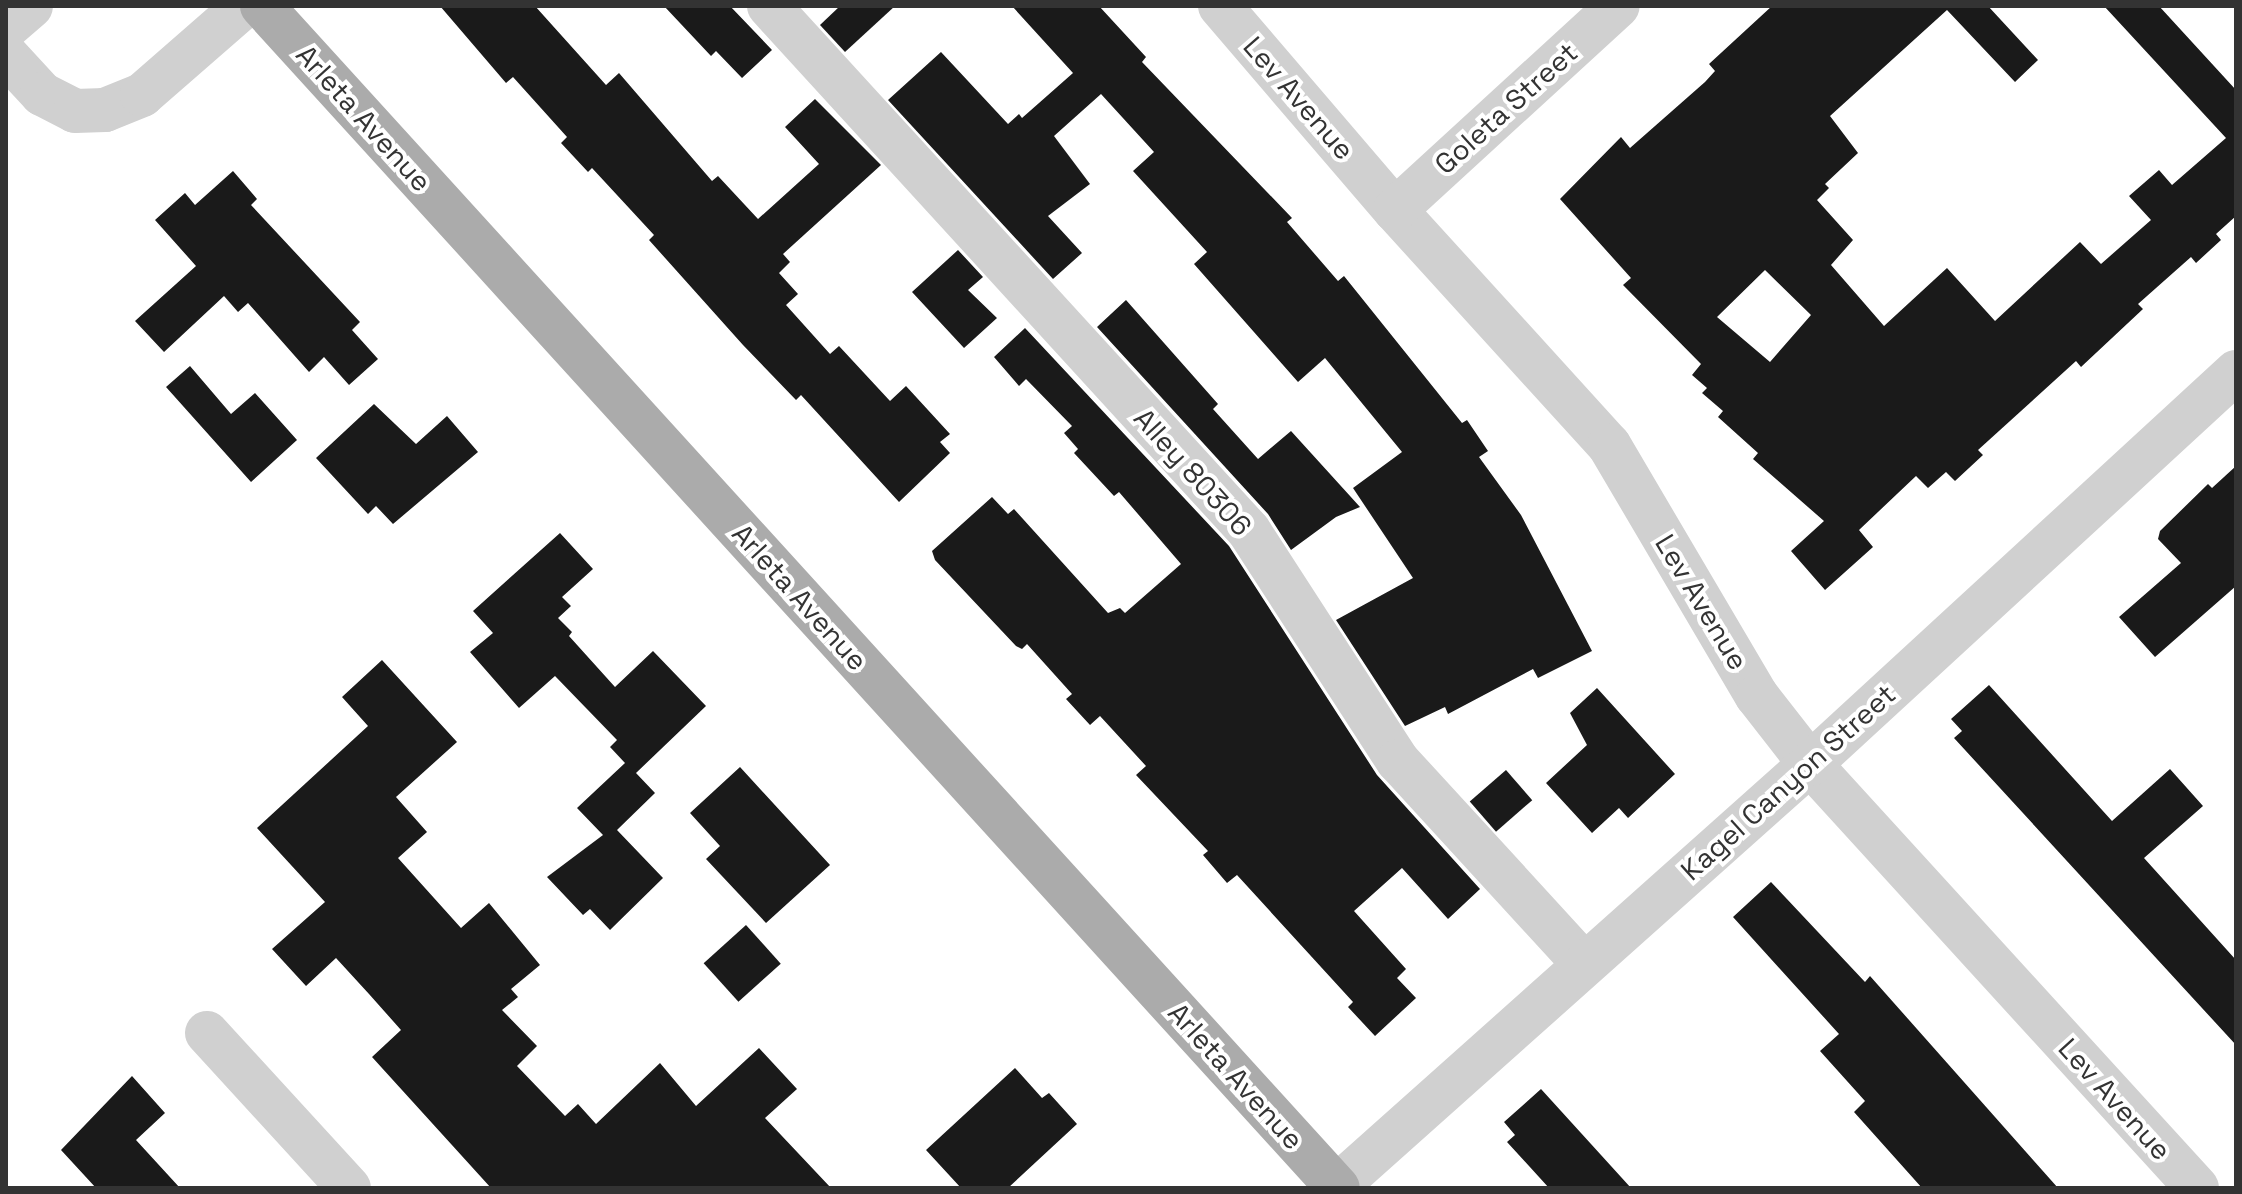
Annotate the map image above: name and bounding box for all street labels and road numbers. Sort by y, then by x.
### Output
street label: Lev Avenue [1236,29,1362,167]
street label: Goleta Street [1428,35,1584,181]
street label: Arleta Avenue [289,38,439,198]
street label: Alley 80306 [1127,401,1259,543]
street label: Arleta Avenue [725,517,875,677]
street label: Lev Avenue [1648,528,1756,676]
street label: Kagel Canyon Street [1674,677,1902,887]
street label: Arleta Avenue [1161,996,1311,1156]
street label: Lev Avenue [2052,1031,2178,1167]

